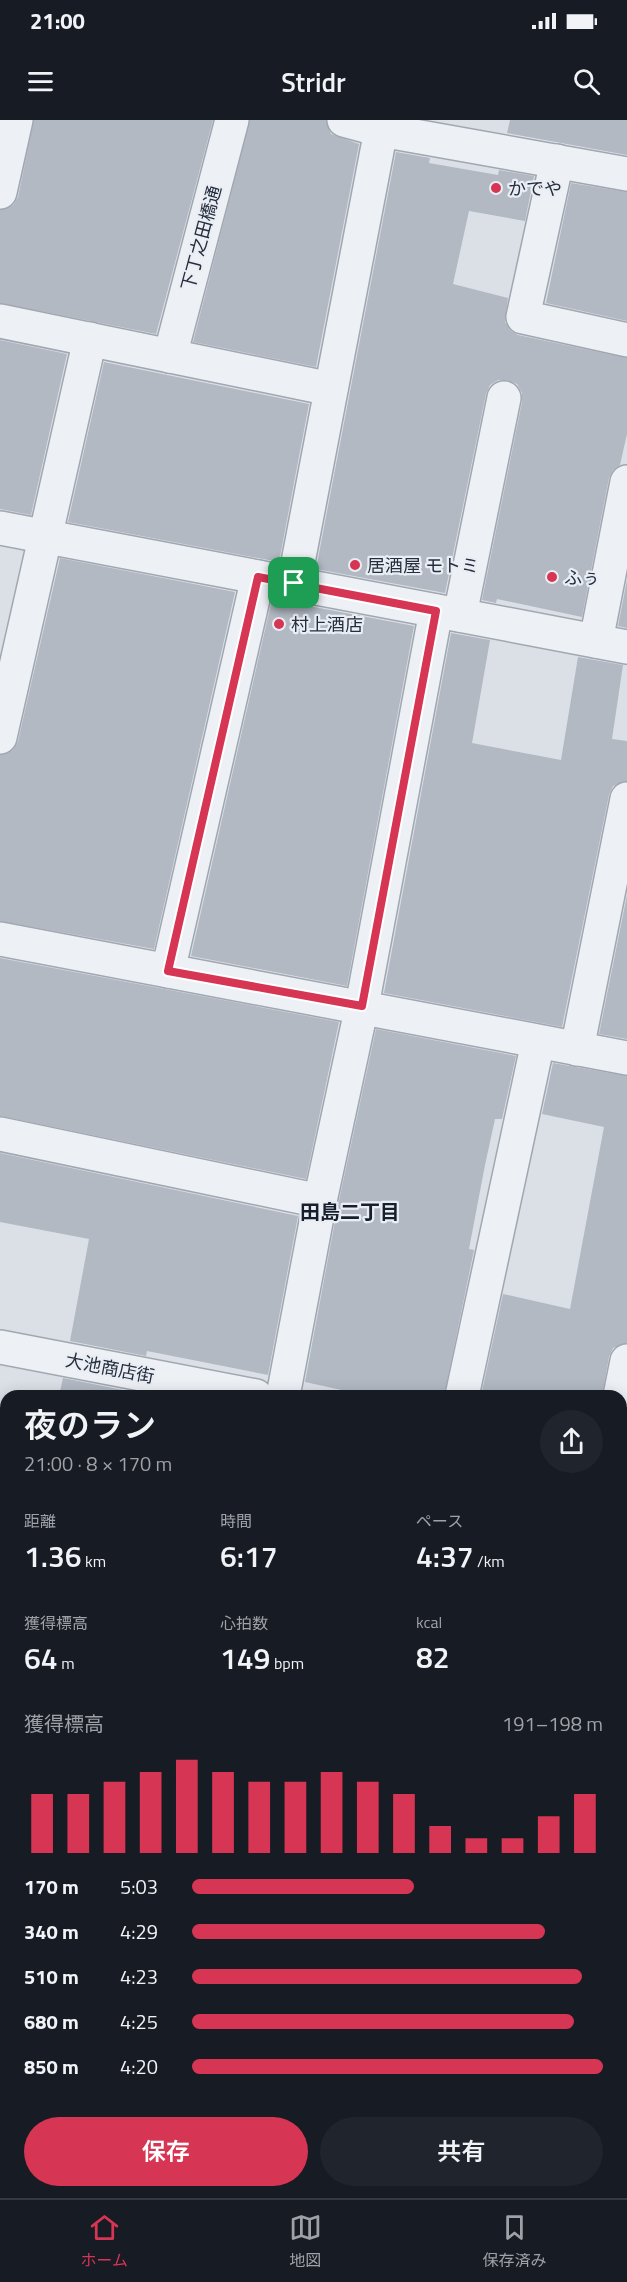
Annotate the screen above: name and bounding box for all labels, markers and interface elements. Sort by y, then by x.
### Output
text: 21:00 [30,4,85,38]
text: Stridr [281,61,346,102]
icon: menu [24,65,57,98]
icon: search [570,65,603,98]
place label: かでや [508,175,562,202]
marker: かでや [489,181,503,195]
street label: 下丁之田橋通 [174,182,228,294]
place label: 居酒屋 モトミ [367,552,479,579]
pin [268,557,319,608]
marker: 居酒屋 モトミ [348,558,362,572]
place label: ふぅ [564,564,600,591]
icon: arrive [277,566,310,599]
marker: ふぅ [545,570,559,584]
place label: 村上酒店 [291,611,363,638]
marker: 村上酒店 [272,617,286,631]
district label: 田島二丁目 [300,1196,400,1227]
street label: 大池商店街 [63,1346,157,1390]
text: 夜のラン [24,1400,156,1450]
button: share [540,1410,603,1473]
text: 21:00 · 8 × 170 m [24,1448,172,1479]
text: 距離 [24,1509,56,1533]
text: 時間 [220,1509,252,1533]
text: ペース [416,1509,463,1533]
text: 1.36 [24,1533,82,1579]
text: 6:17 [220,1533,278,1579]
text: 4:37 [416,1533,474,1579]
text: km [82,1549,106,1573]
text: /km [474,1549,505,1573]
text: kcal [416,1610,442,1634]
text: 獲得標高 [24,1611,88,1635]
text: 心拍数 [220,1611,268,1635]
text: 82 [416,1634,450,1680]
text: 64 [24,1635,58,1681]
text: 149 [220,1635,270,1681]
text: m [58,1651,75,1675]
text: bpm [270,1651,304,1675]
text: 獲得標高 [24,1708,104,1739]
text: 191–198 m [502,1708,603,1739]
text: 170 m [24,1871,79,1902]
text: 5:03 [120,1871,158,1902]
text: 340 m [24,1916,79,1947]
text: 4:29 [120,1916,158,1947]
text: 510 m [24,1961,79,1992]
text: 4:23 [120,1961,158,1992]
text: 680 m [24,2006,79,2037]
text: 4:25 [120,2006,158,2037]
text: 850 m [24,2051,79,2082]
text: 4:20 [120,2051,158,2082]
button: 保存 [24,2117,308,2186]
button: 共有 [320,2117,603,2186]
tab: ホーム [80,2211,128,2272]
tab: 地図 [289,2211,322,2272]
tab: 保存済み [483,2211,547,2272]

